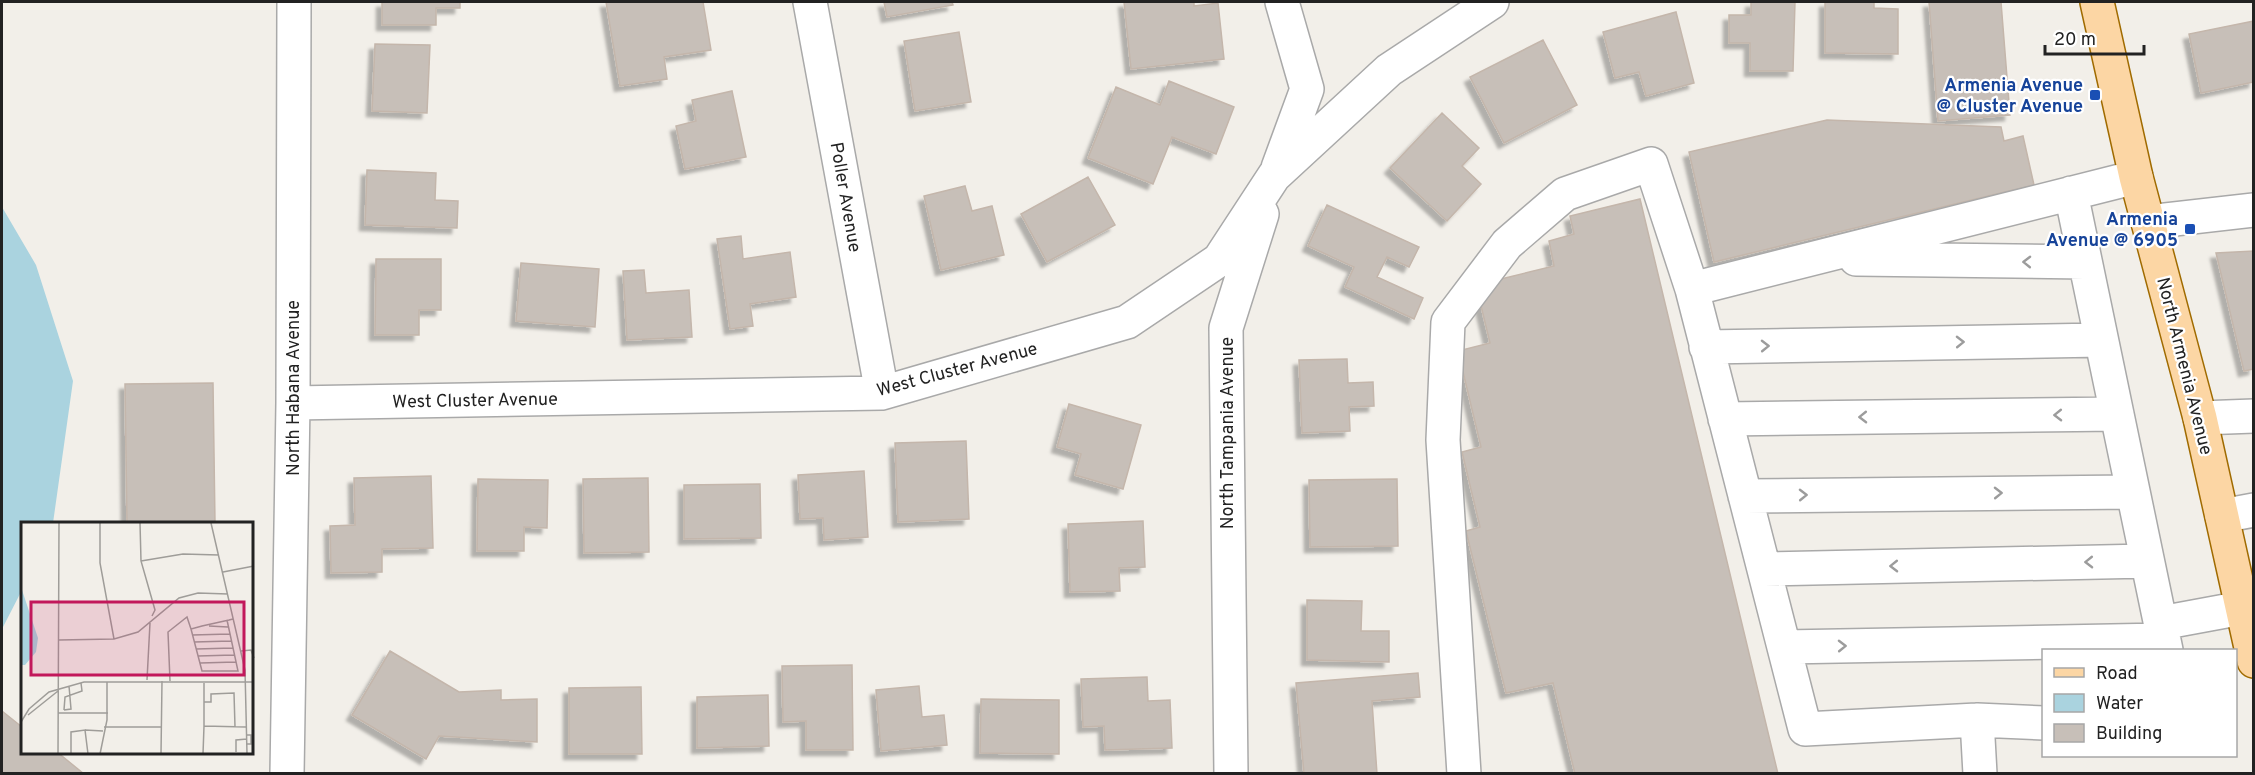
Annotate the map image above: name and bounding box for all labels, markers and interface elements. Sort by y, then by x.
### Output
scale bar [2045,18,2144,56]
text: 20 m [2054,29,2096,52]
place label: Armenia Avenue @ Cluster Avenue [1936,75,2083,119]
marker: Armenia Avenue @ Cluster Avenue [2088,88,2102,102]
street label: Poller Avenue [824,140,866,254]
place label: Armenia Avenue @ 6905 [2046,209,2178,253]
marker: Armenia Avenue @ 6905 [2183,222,2197,236]
one-way arrow [2022,255,2031,268]
street label: North Armenia Avenue [2150,275,2217,458]
street label: North Habana Avenue [283,300,306,476]
one-way arrow [1955,336,1964,349]
street label: North Tampania Avenue [1217,337,1240,529]
street label: West Cluster Avenue [874,338,1040,403]
one-way arrow [1760,340,1769,352]
street label: West Cluster Avenue [392,389,558,414]
one-way arrow [2054,409,2063,421]
one-way arrow [1859,411,1868,424]
one-way arrow [1994,487,2003,499]
one-way arrow [1799,489,1808,502]
inset map [21,522,254,754]
one-way arrow [2084,556,2093,568]
one-way arrow [1889,560,1898,572]
one-way arrow [1838,640,1847,652]
legend [2042,649,2237,757]
text: Road [2096,663,2138,686]
text: Water [2096,693,2143,716]
text: Building [2096,723,2162,746]

